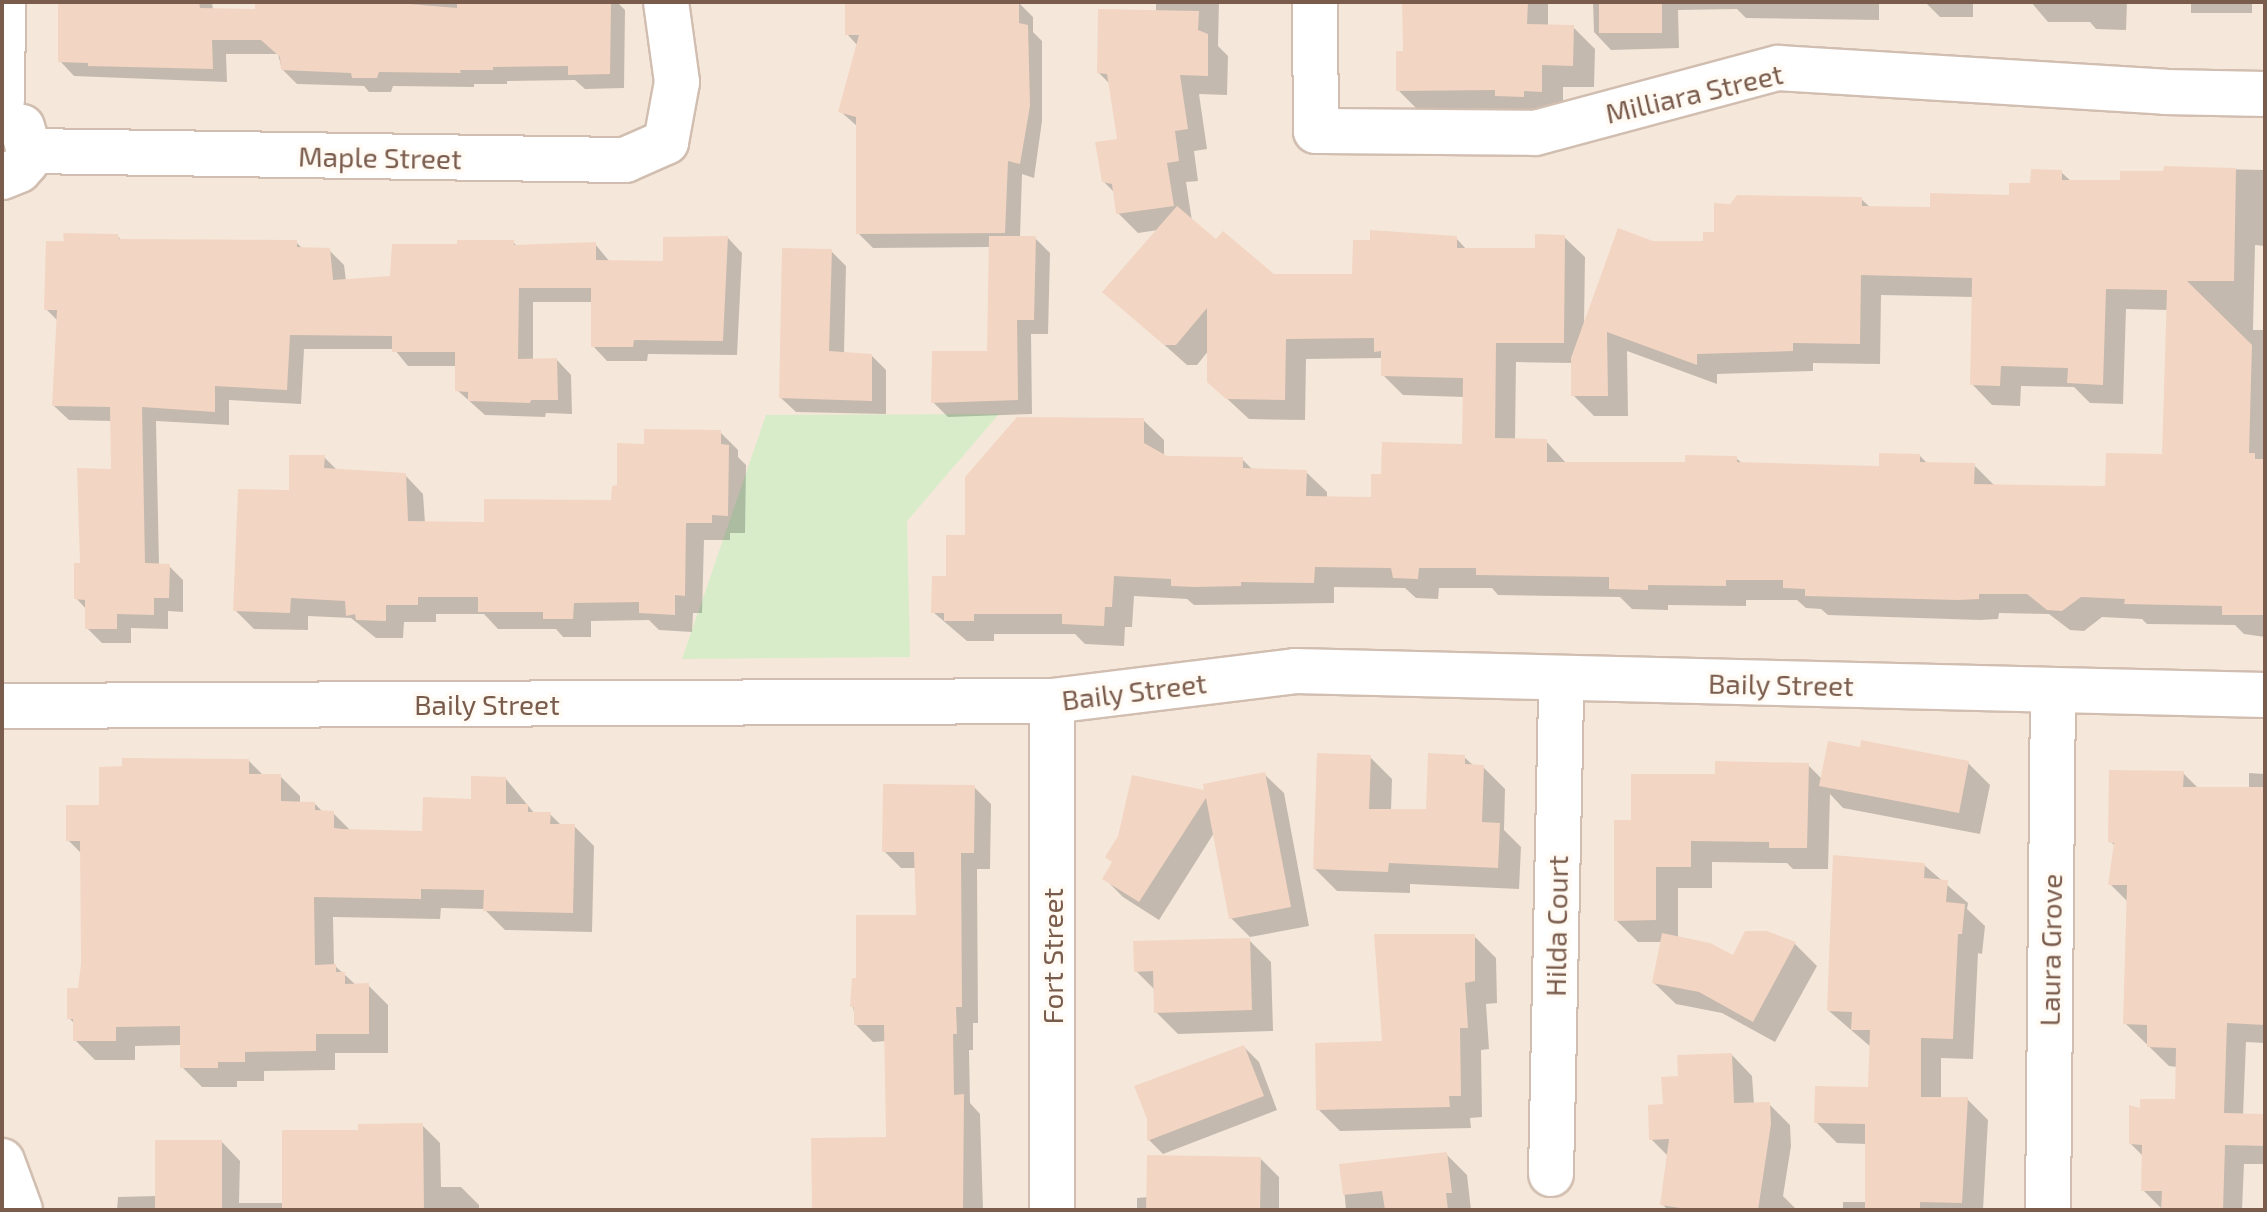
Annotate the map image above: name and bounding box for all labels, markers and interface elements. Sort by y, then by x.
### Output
street label: Milliara Street [1602,56,1786,130]
street label: Maple Street [298,139,462,175]
street label: Baily Street [1059,665,1209,717]
street label: Baily Street [1708,666,1854,702]
street label: Baily Street [414,687,560,721]
street label: Hilda Court [1538,855,1574,997]
street label: Laura Grove [2032,873,2068,1027]
street label: Fort Street [1035,888,1069,1024]

